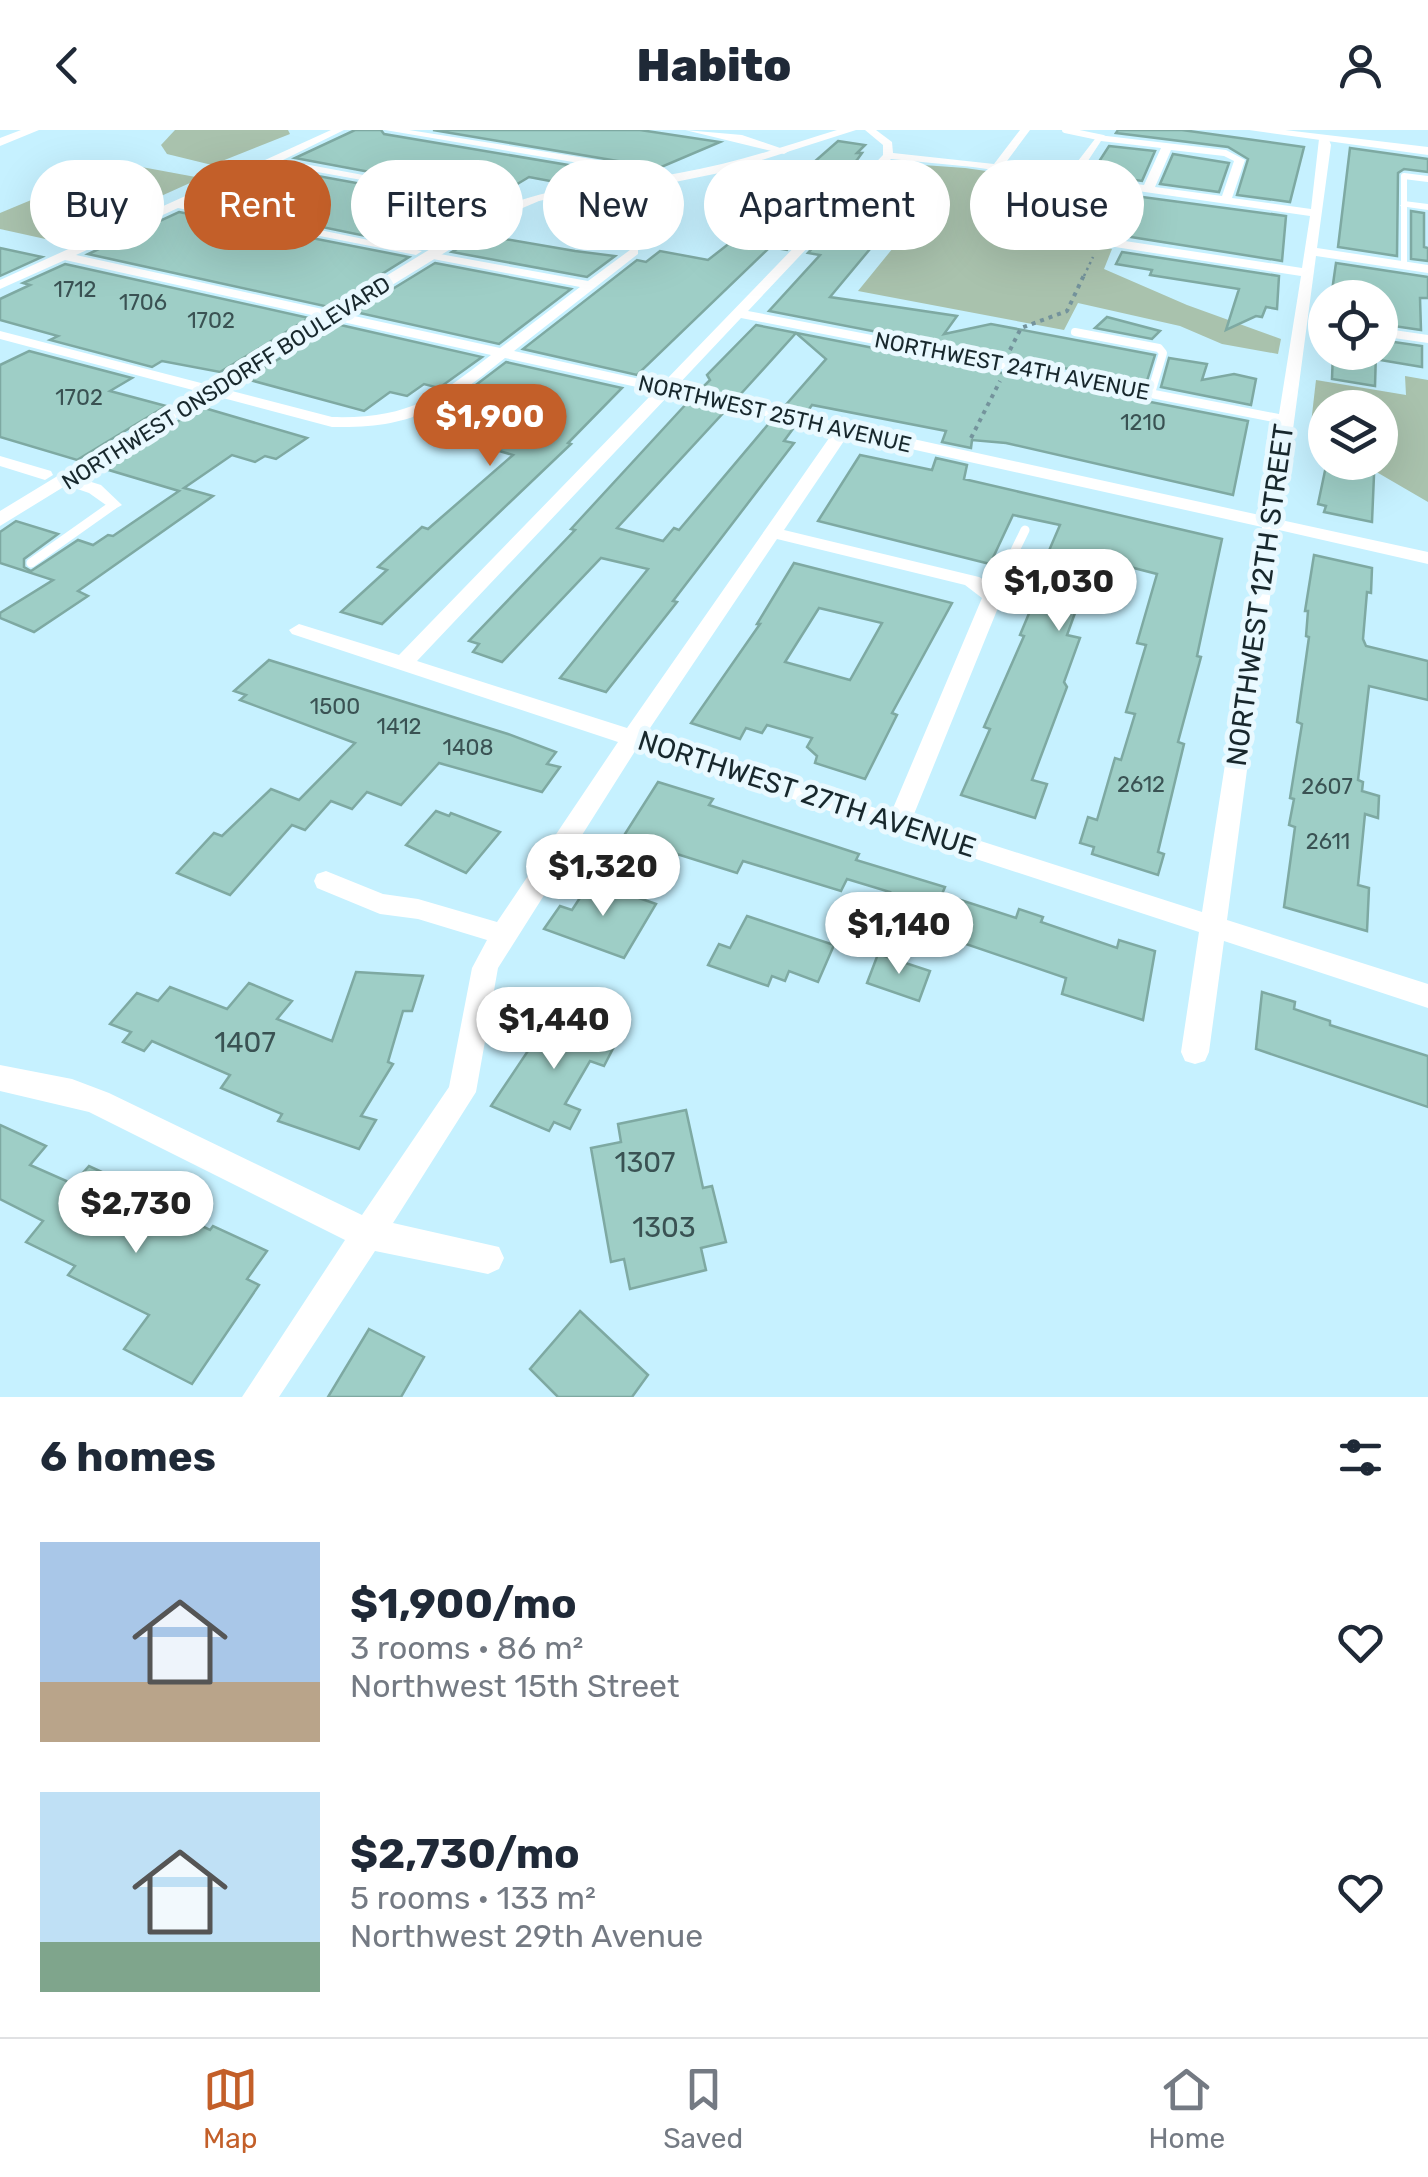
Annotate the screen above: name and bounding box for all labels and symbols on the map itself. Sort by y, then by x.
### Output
street label: NORTHWEST ONSDORFF BOULEVARD [57,270,395,496]
house number: 1712 [53,276,97,303]
house number: 1706 [119,289,167,316]
house number: 1702 [187,307,235,334]
street label: NORTHWEST 24TH AVENUE [872,326,1152,406]
street label: NORTHWEST 25TH AVENUE [636,369,914,459]
house number: 1702 [55,384,103,411]
pin: $1,900 [409,384,571,469]
house number: 1210 [1120,409,1166,436]
street label: NORTHWEST 12TH STREET [1220,422,1300,768]
pin: $1,030 [978,549,1140,634]
house number: 1500 [310,693,360,720]
house number: 1412 [377,713,421,740]
street label: NORTHWEST 27TH AVENUE [634,724,980,864]
house number: 1408 [442,734,494,761]
house number: 2612 [1117,771,1165,798]
house number: 2607 [1301,773,1353,800]
house number: 2611 [1306,828,1350,855]
pin: $1,320 [522,834,684,919]
pin: $1,140 [818,892,980,977]
pin: $1,440 [473,987,635,1072]
house number: 1407 [214,1026,276,1059]
house number: 1307 [615,1146,675,1179]
pin: $2,730 [55,1171,217,1256]
house number: 1303 [632,1211,696,1244]

